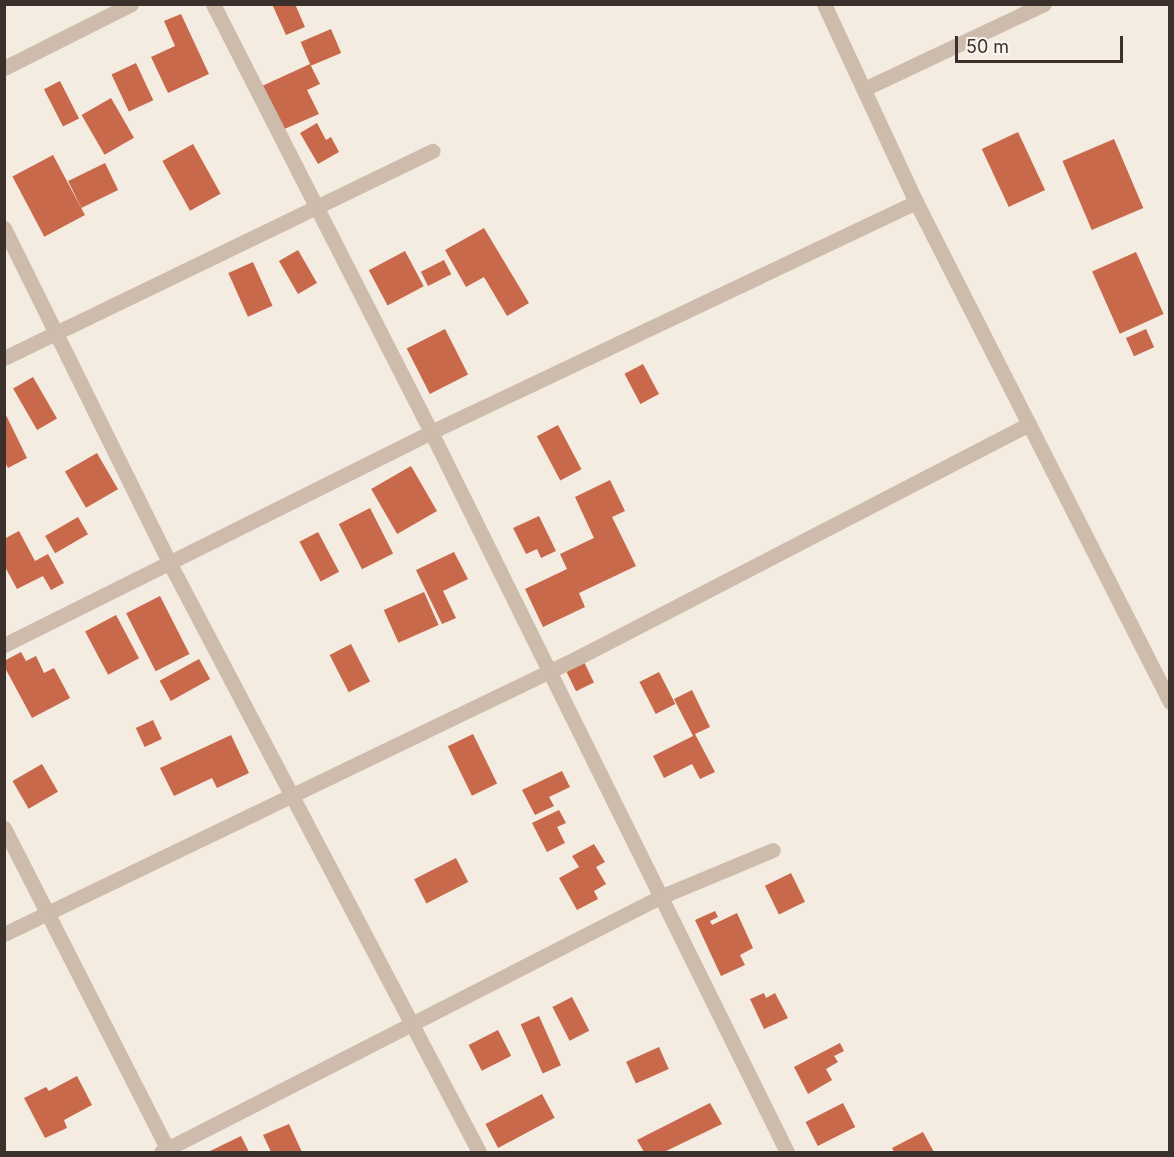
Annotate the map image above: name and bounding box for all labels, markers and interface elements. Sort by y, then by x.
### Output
scale bar [958,24,1126,62]
text: 50 m [966,36,1009,57]

